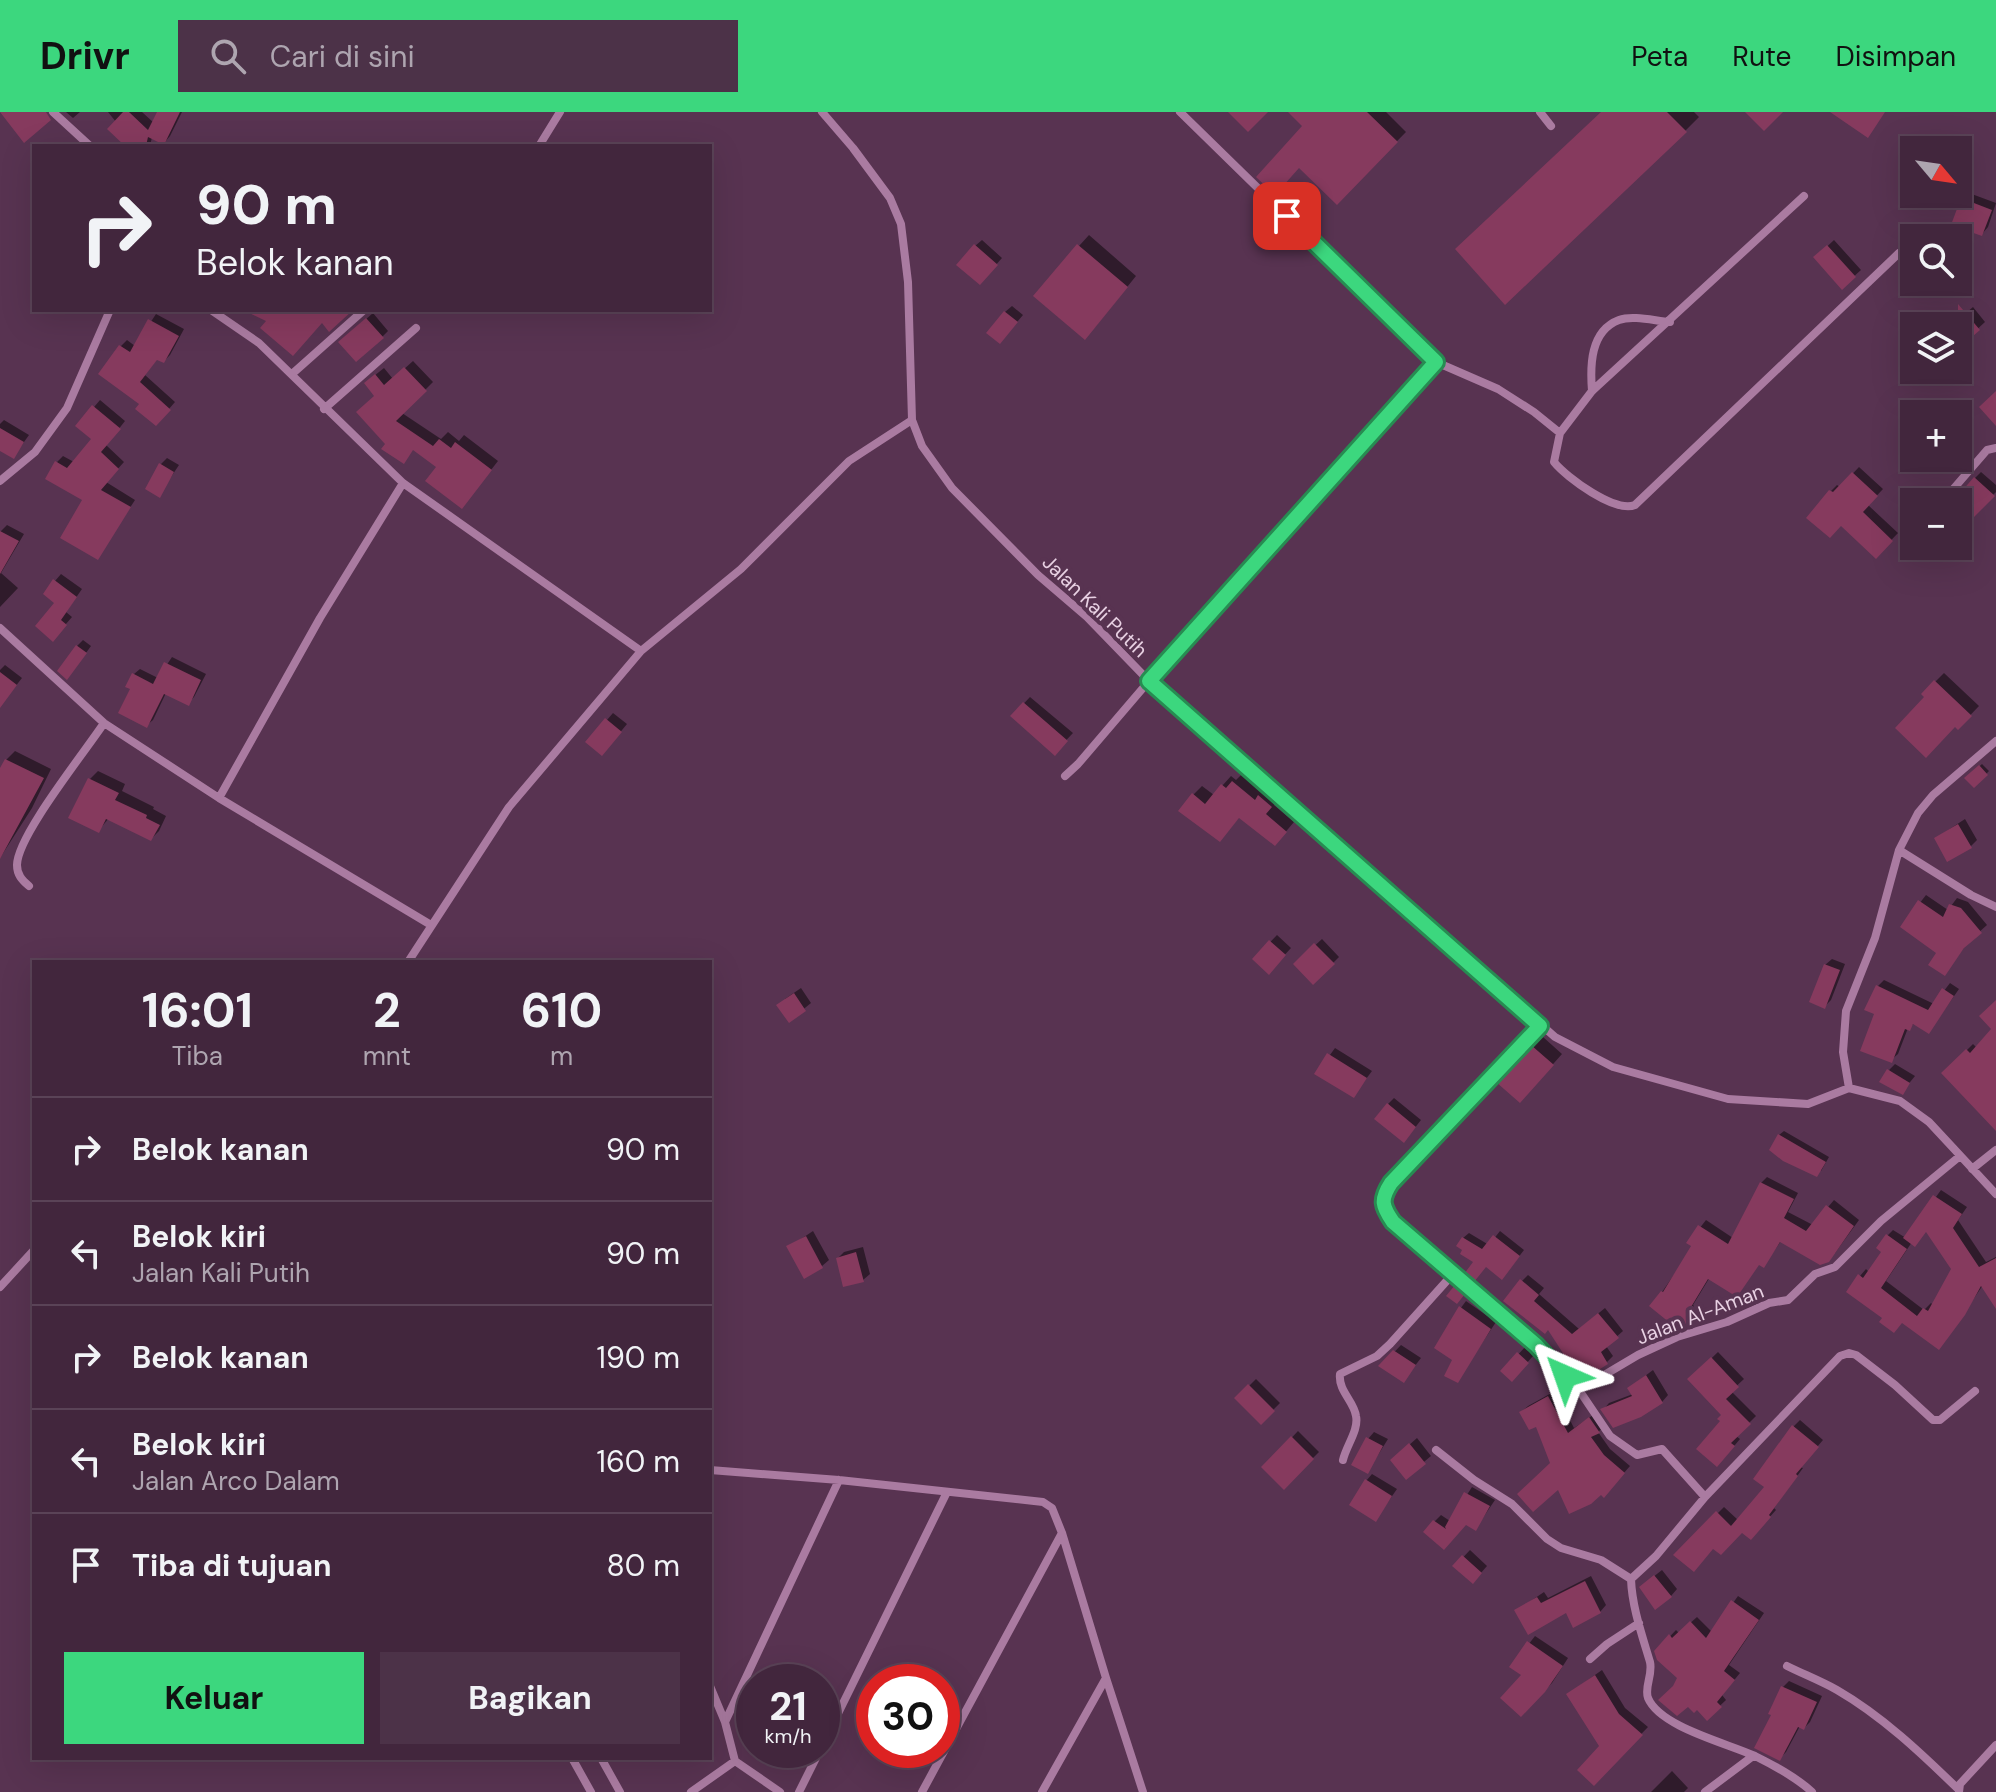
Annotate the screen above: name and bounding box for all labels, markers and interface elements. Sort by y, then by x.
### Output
search box [178,20,738,92]
text: Drivr [40,31,130,81]
icon: search [206,34,250,78]
text: Cari di sini [270,37,415,76]
text: Peta [1631,38,1688,75]
text: Rute [1732,38,1791,75]
text: Disimpan [1835,38,1956,75]
north arrow [1900,136,1972,208]
map controls [1900,136,1972,560]
text: 90 m [196,168,337,241]
icon: right [64,176,168,280]
pin [1253,182,1321,250]
icon: arrive [1265,194,1309,238]
button: search [1900,224,1972,296]
text: Belok kanan [196,239,394,286]
button: layers [1900,312,1972,384]
button: + [1900,400,1972,472]
button: − [1900,488,1972,560]
street label: Jalan Kali Putih [1037,549,1153,663]
text: 16:01 [142,979,253,1042]
text: 2 [373,979,401,1042]
text: 610 [521,979,602,1042]
text: Tiba [172,1039,223,1073]
text: mnt [363,1039,411,1073]
text: m [550,1039,573,1073]
icon: right [64,1127,108,1171]
text: Belok kanan [132,1130,309,1169]
text: 90 m [606,1130,680,1169]
text: Belok kiri [132,1217,266,1256]
icon: left [64,1231,108,1275]
text: 90 m [606,1234,680,1273]
text: Jalan Kali Putih [132,1256,310,1290]
street label: Jalan Al-Aman [1633,1278,1767,1350]
position arrow [1523,1334,1607,1418]
icon: right [64,1335,108,1379]
text: Belok kanan [132,1338,309,1377]
text: 190 m [597,1338,680,1377]
text: Belok kiri [132,1425,266,1464]
icon: left [64,1439,108,1483]
text: 160 m [597,1442,680,1481]
text: Jalan Arco Dalam [132,1464,340,1498]
icon: arrive [64,1543,108,1587]
text: Tiba di tujuan [132,1546,332,1585]
text: 80 m [607,1546,680,1585]
button: Keluar [64,1652,364,1744]
button: Bagikan [380,1652,680,1744]
speed limit sign: 30 [856,1664,960,1768]
text: 21 [769,1680,807,1732]
text: km/h [764,1723,812,1749]

